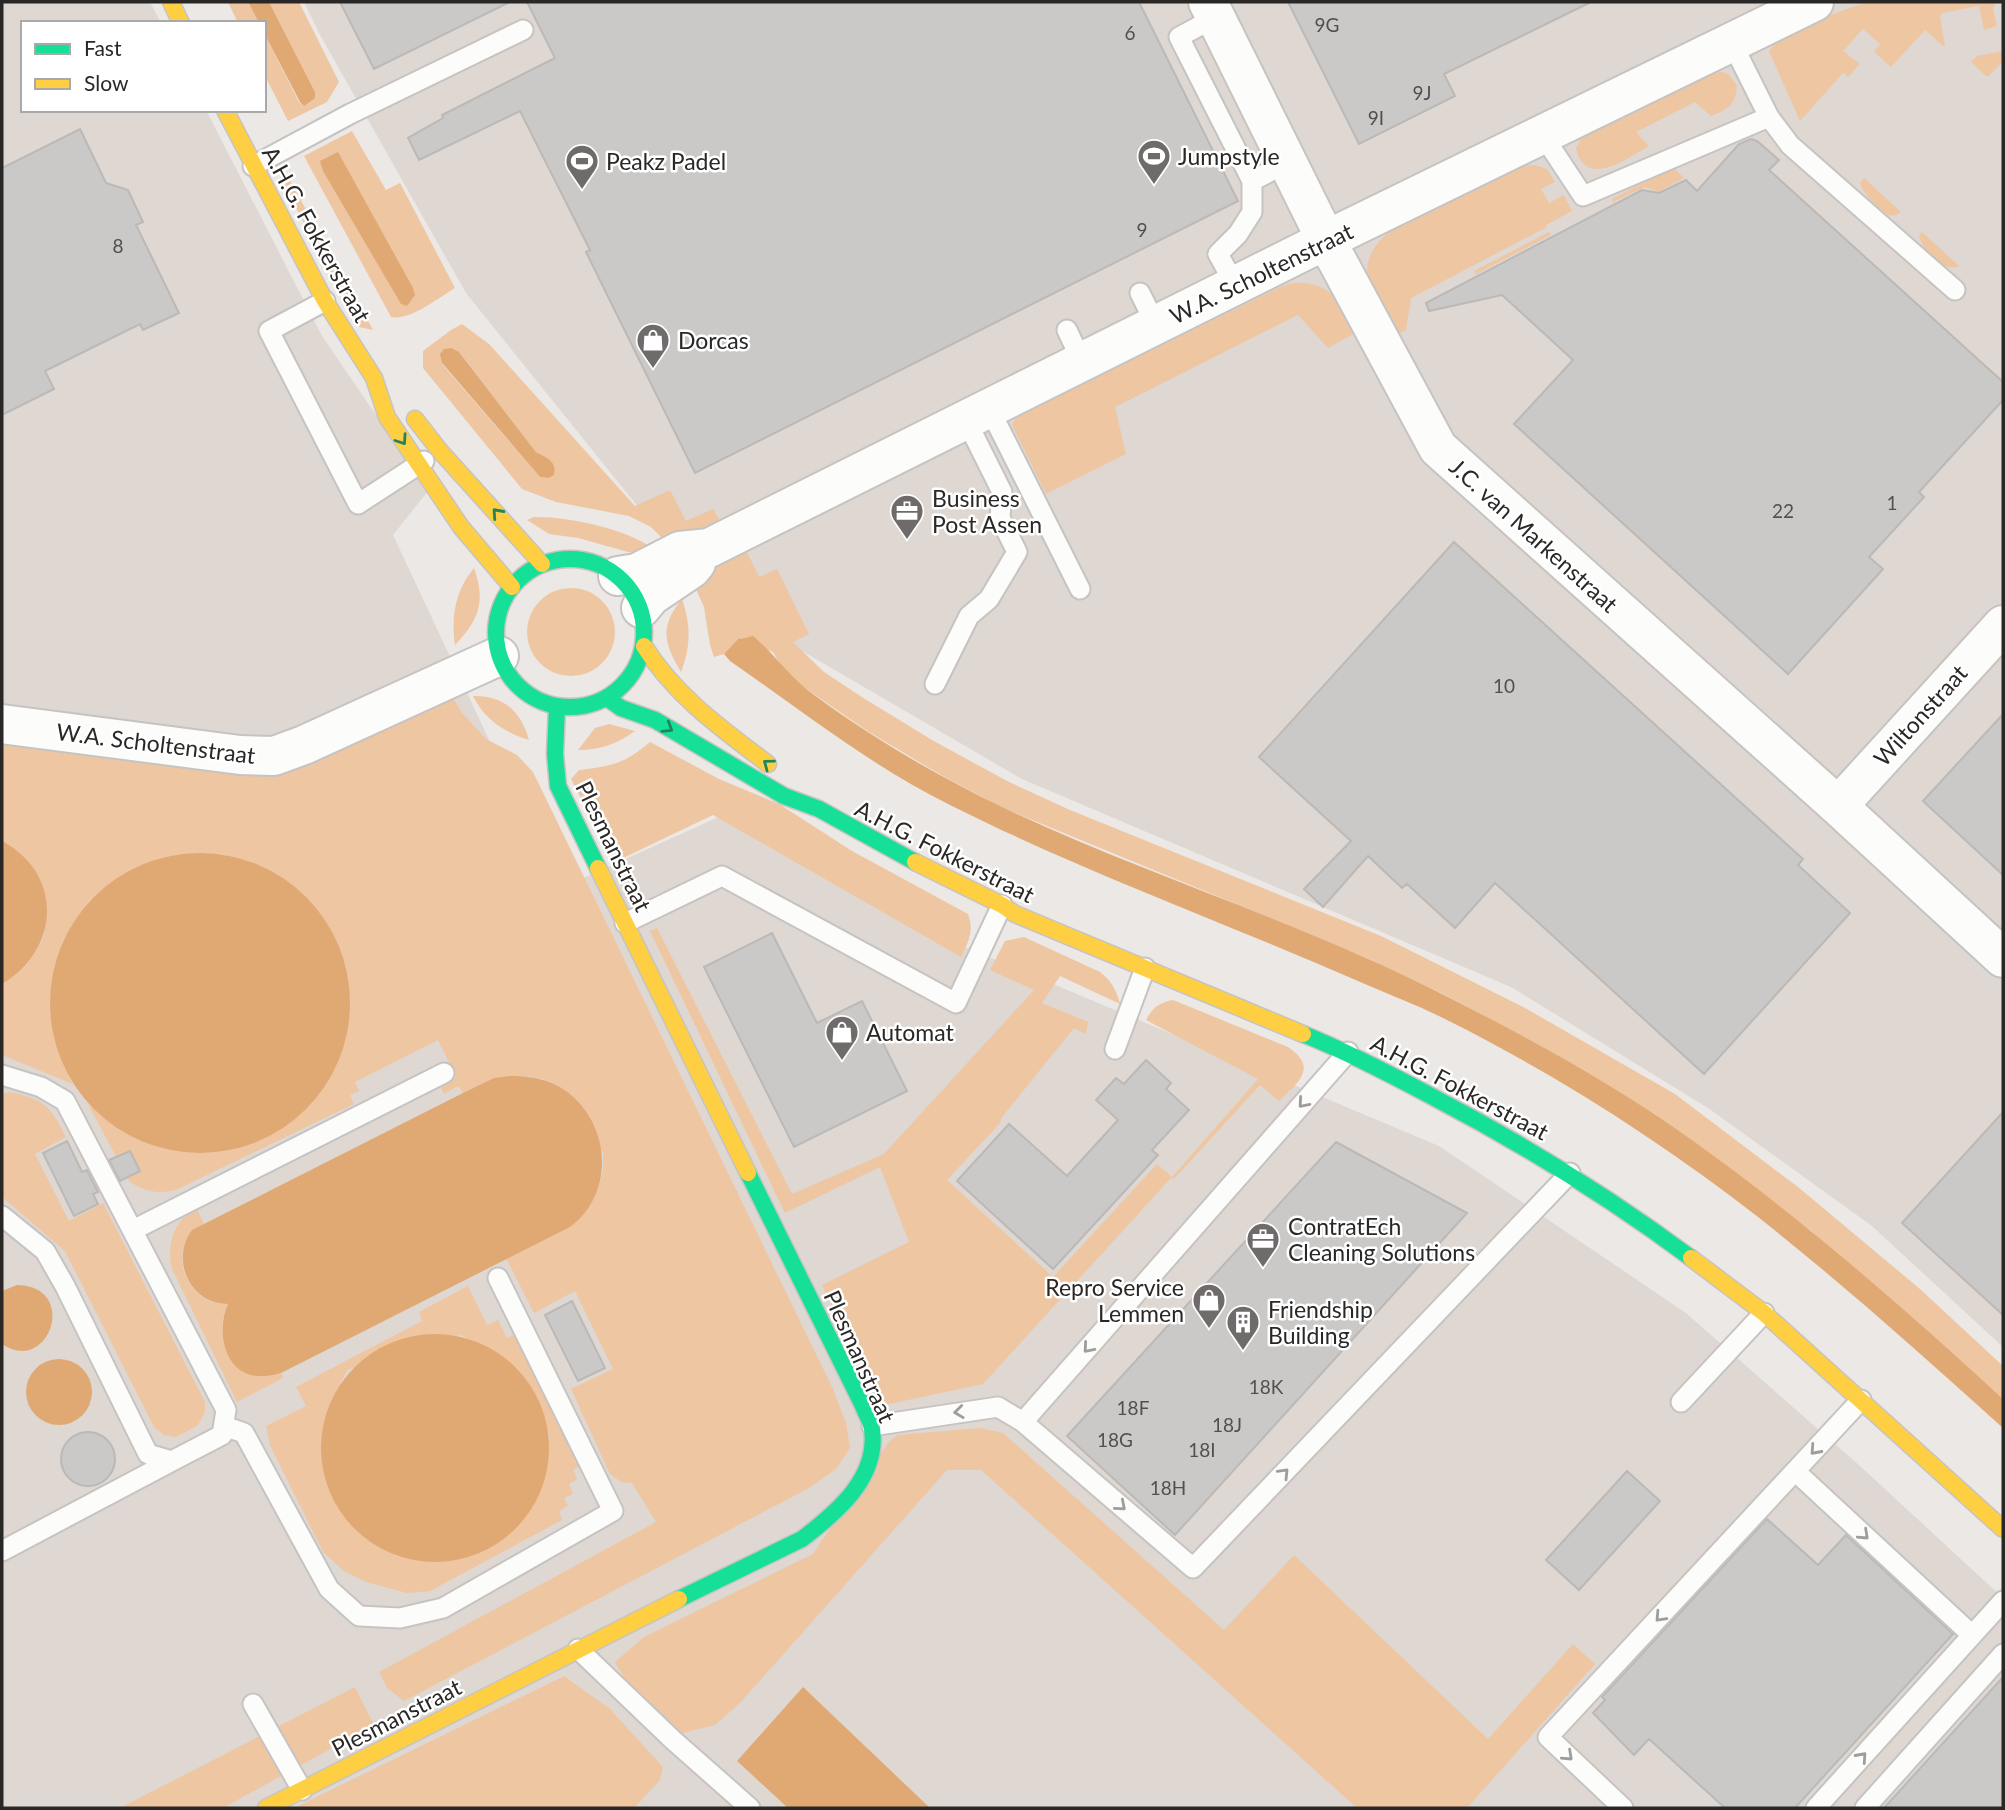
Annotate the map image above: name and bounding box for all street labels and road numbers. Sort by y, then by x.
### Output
street label: A.H.G. Fokkerstraat [257,141,377,328]
street label: W.A. Scholtenstraat [1165,216,1358,329]
street label: J.C. van Markenstraat [1444,452,1624,618]
street label: Wiltonstraat [1867,658,1973,771]
street label: W.A. Scholtenstraat [55,717,258,769]
street label: Plesmanstraat [570,776,658,917]
street label: A.H.G. Fokkerstraat [851,794,1040,909]
street label: A.H.G. Fokkerstraat [1366,1028,1554,1146]
street label: Plesmanstraat [818,1286,902,1427]
street label: Plesmanstraat [326,1672,466,1762]

